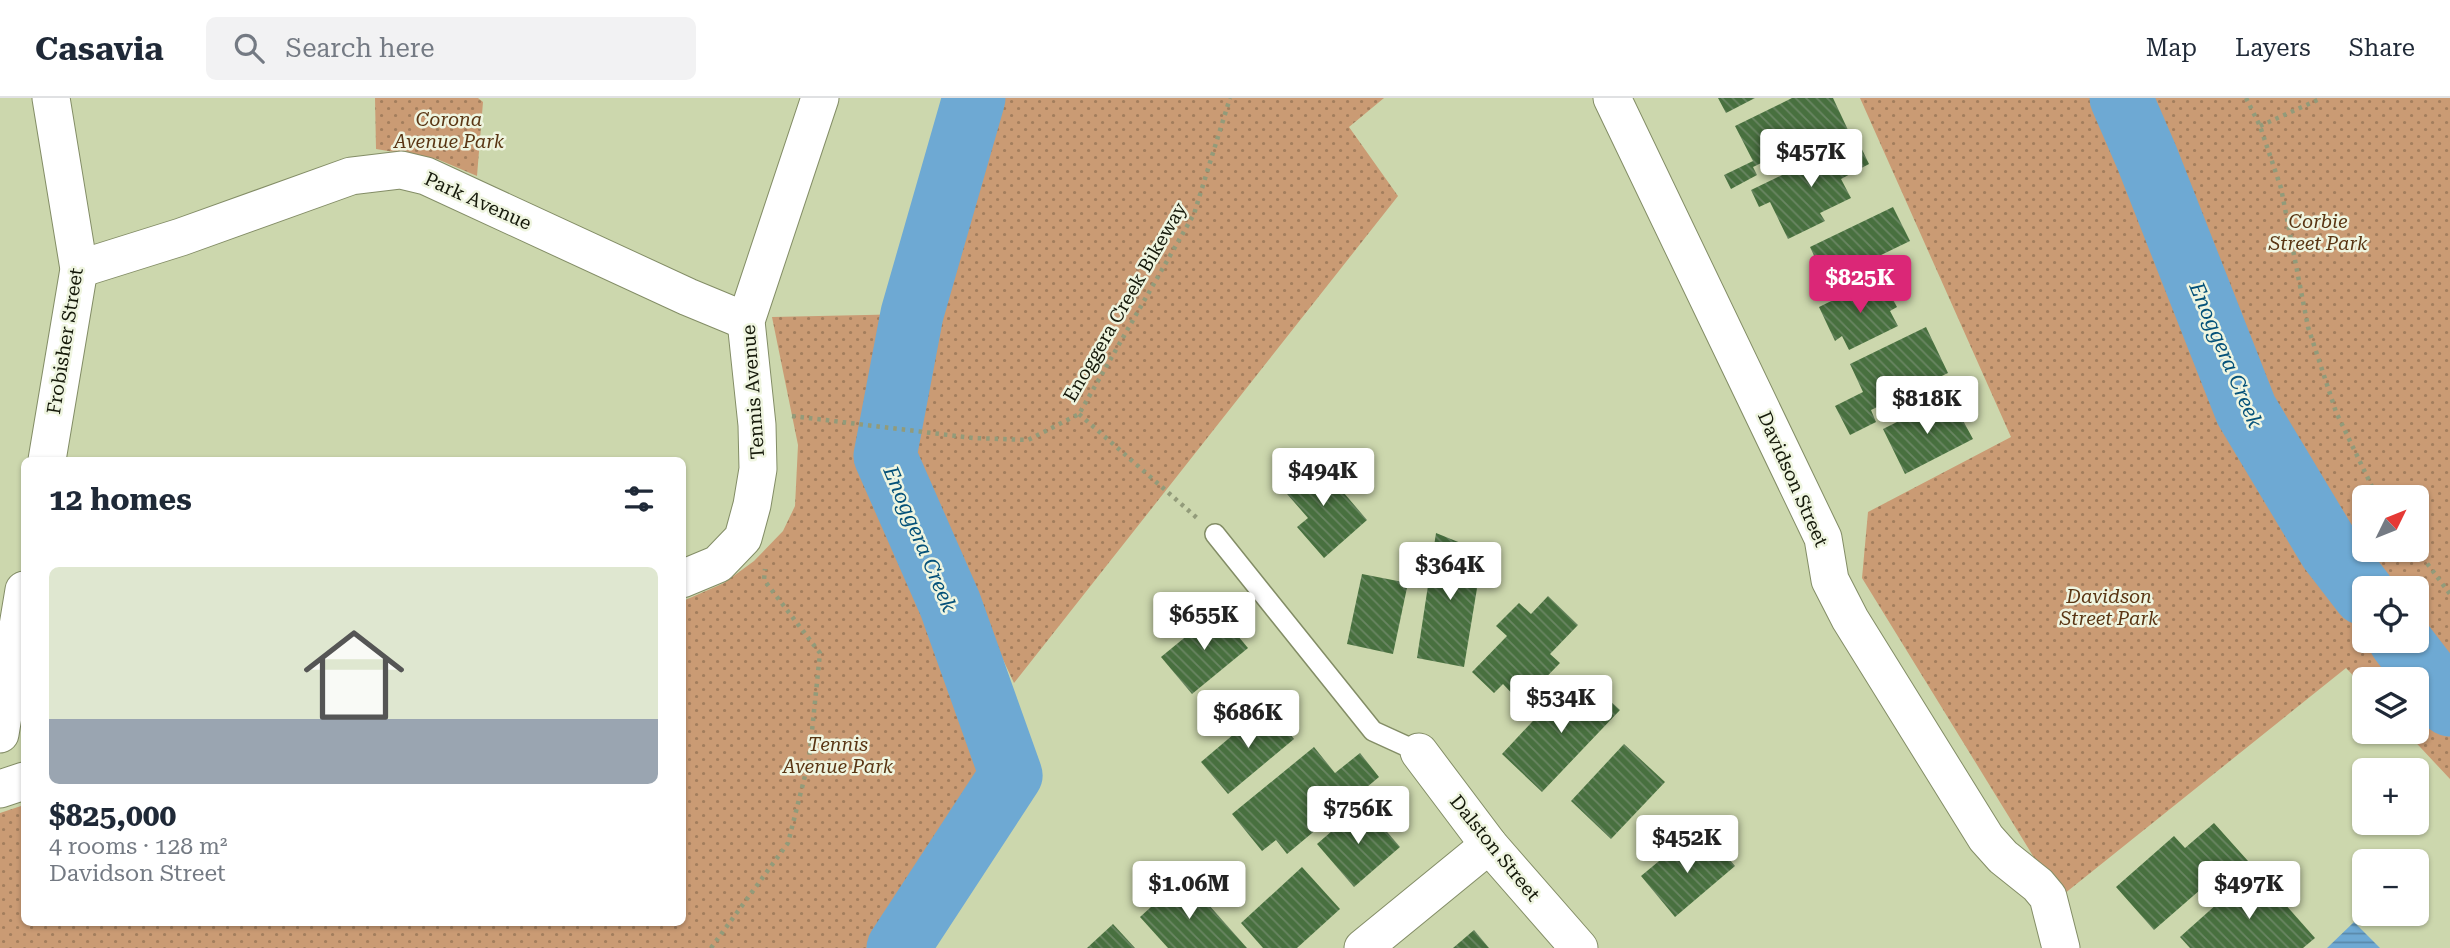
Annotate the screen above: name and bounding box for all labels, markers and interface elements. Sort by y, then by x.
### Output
search box [206,17,696,80]
text: Casavia [35,29,164,68]
icon: search [230,29,268,67]
text: Search here [286,33,434,63]
text: Map [2146,34,2197,62]
text: Layers [2235,34,2311,62]
text: Share [2349,34,2415,62]
park label: Corona Avenue Park [393,108,505,153]
pin: $457K [1762,130,1860,189]
text: $457K [1776,138,1846,165]
street label: Park Avenue [421,167,535,235]
street label: Enoggera Creek Bikeway [1058,198,1192,406]
park label: Corbie Street Park [2268,210,2368,255]
pin: $825K [1811,256,1909,315]
text: $825K [1825,264,1895,291]
street label: Frobisher Street [42,266,88,416]
water label: Enoggera Creek [2184,278,2268,432]
street label: Tennis Avenue [737,324,769,460]
pin: $818K [1878,376,1976,436]
text: $818K [1892,385,1962,412]
street label: Davidson Street [1753,408,1833,550]
pin: $494K [1274,448,1372,508]
text: $494K [1288,457,1358,484]
water label: Enoggera Creek [878,462,962,616]
icon: filters [620,480,658,518]
text: 12 homes [49,482,192,517]
north arrow [2352,485,2429,562]
map controls [2352,485,2429,926]
pin: $364K [1401,542,1499,602]
text: $364K [1415,551,1485,578]
button: locate [2352,576,2429,653]
park label: Davidson Street Park [2059,585,2159,630]
pin: $655K [1155,592,1253,652]
text: $655K [1169,601,1239,628]
icon: home [291,612,417,738]
button: layers [2352,667,2429,744]
pin: $534K [1512,676,1610,735]
text: $534K [1526,684,1596,711]
pin: $686K [1199,690,1297,750]
text: $686K [1213,699,1283,726]
park label: Tennis Avenue Park [782,733,894,778]
button: + [2352,758,2429,835]
pin: $756K [1309,786,1407,846]
street label: Dalston Street [1445,790,1545,906]
text: $756K [1323,795,1393,822]
text: $825,000 [49,798,176,833]
pin: $452K [1638,816,1736,875]
text: $452K [1652,824,1722,851]
text: 4 rooms · 128 m² [49,833,227,860]
button: − [2352,849,2429,926]
text: Davidson Street [49,860,226,887]
pin: $1.06M [1132,862,1246,921]
pin: $497K [2200,862,2298,921]
text: $1.06M [1149,870,1229,897]
text: $497K [2214,870,2284,897]

